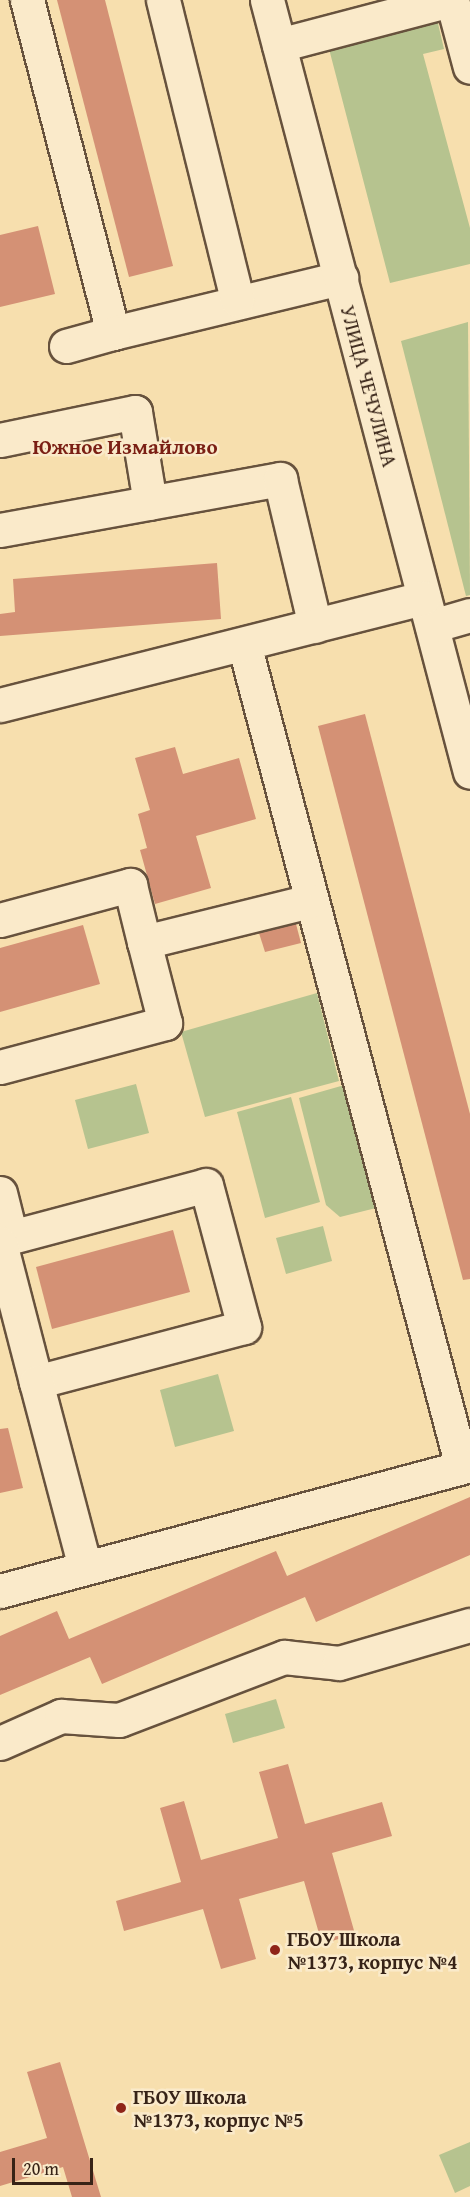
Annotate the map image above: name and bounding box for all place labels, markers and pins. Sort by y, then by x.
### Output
place label: ГБОУ Школа №1373, корпус №4 [287,1926,458,1973]
marker: ГБОУ Школа №1373, корпус №4 [268,1943,282,1957]
place label: ГБОУ Школа №1373, корпус №5 [133,2084,304,2131]
marker: ГБОУ Школа №1373, корпус №5 [114,2101,128,2115]

